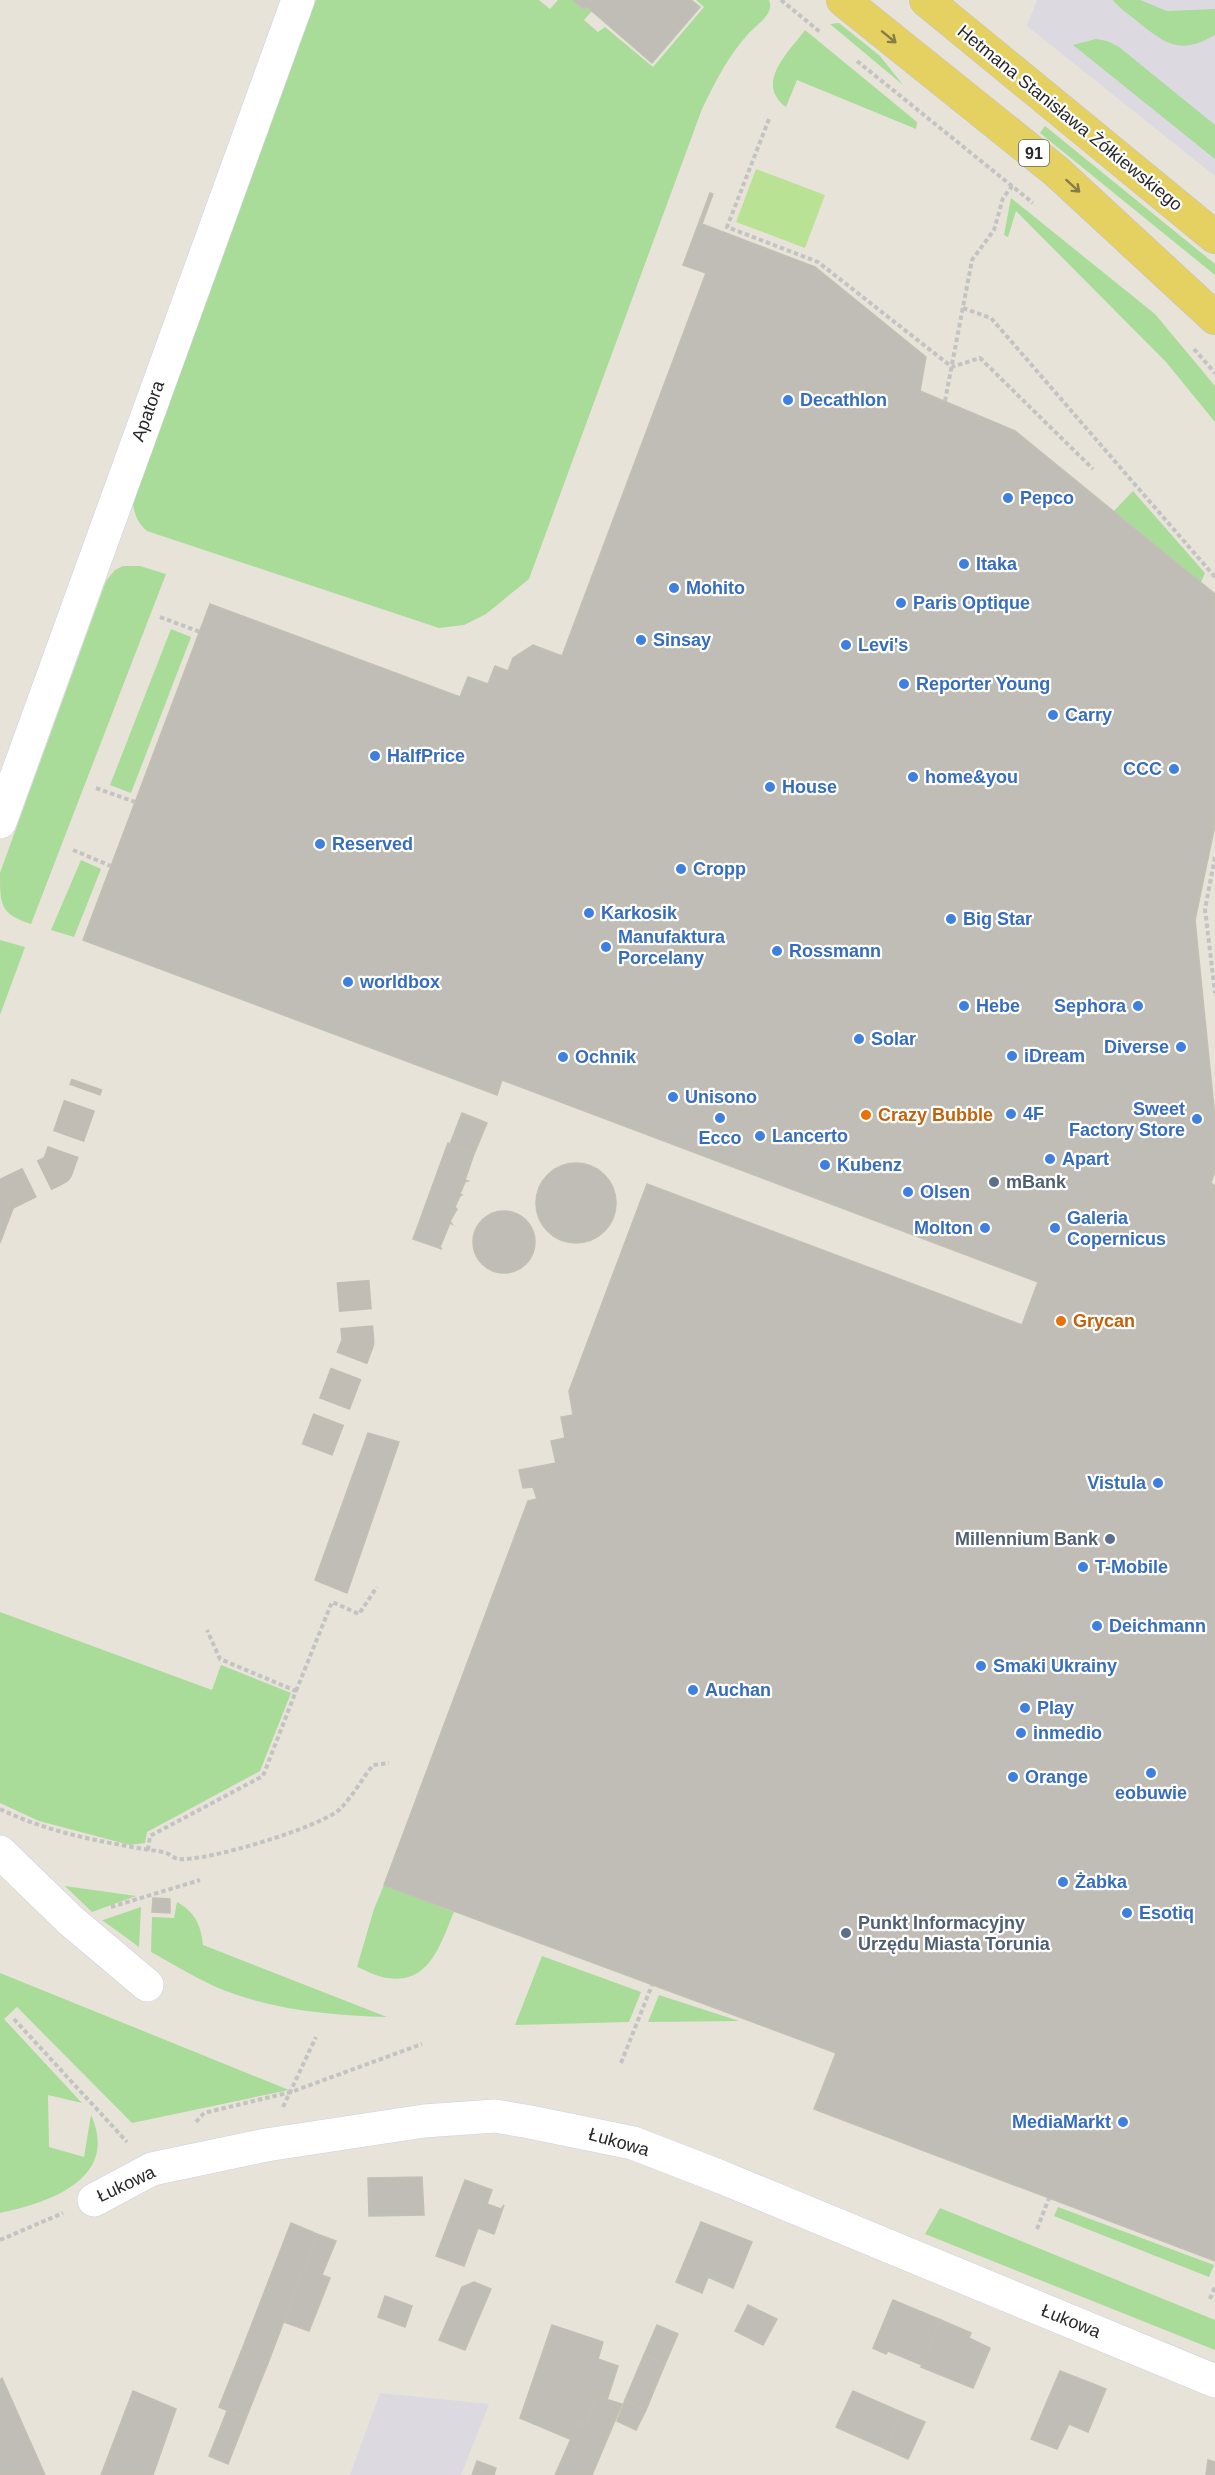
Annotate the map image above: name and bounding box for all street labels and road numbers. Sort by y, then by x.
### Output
street label: Hetmana Stanisława Żółkiewskiego [954,21,1186,215]
road number: 91 [1019,140,1049,166]
street label: Apatora [128,377,169,444]
street label: Łukowa [586,2124,653,2160]
street label: Łukowa [94,2161,159,2206]
street label: Łukowa [1038,2300,1104,2342]

